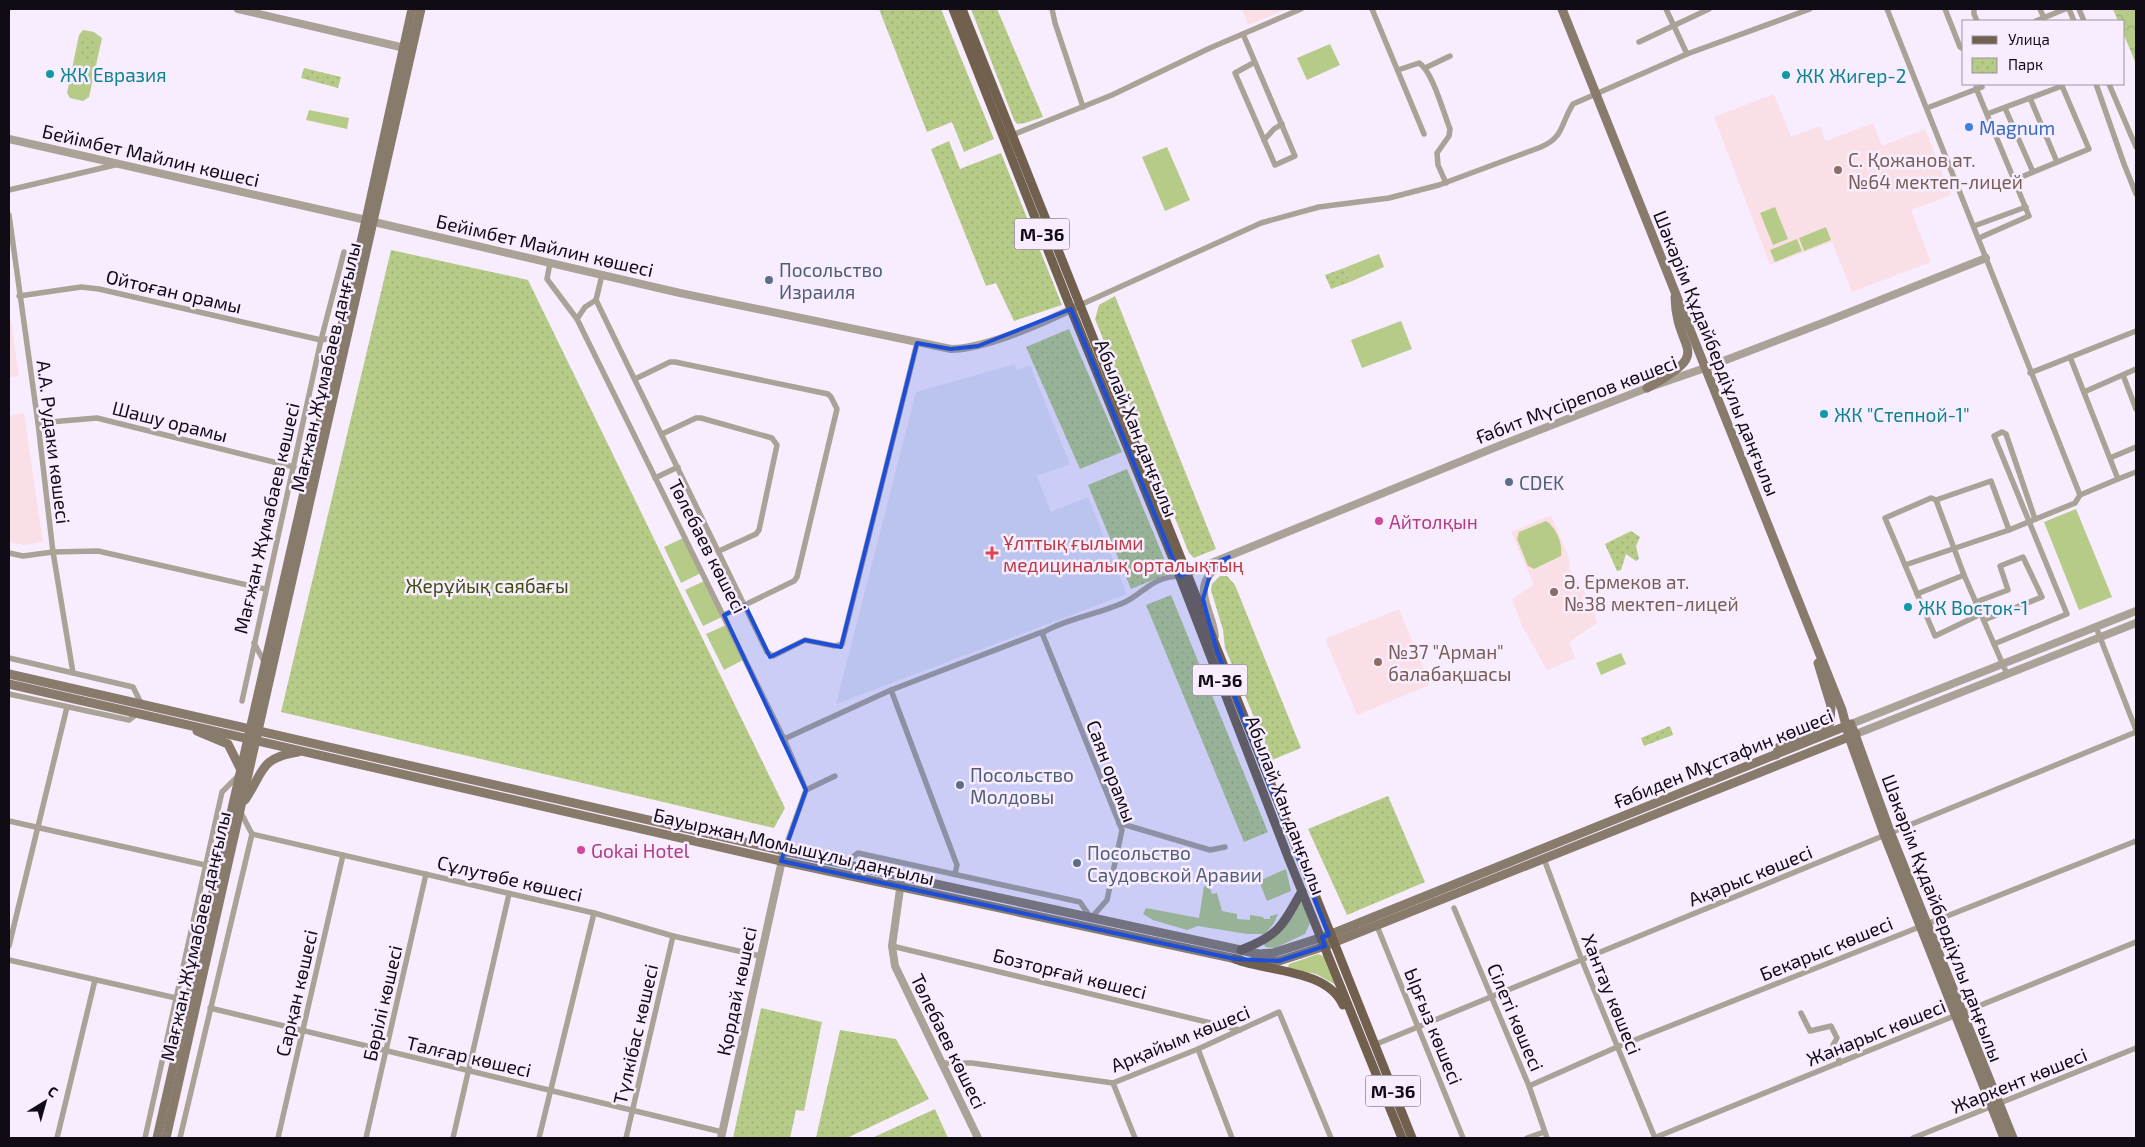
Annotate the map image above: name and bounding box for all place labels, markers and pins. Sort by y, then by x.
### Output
place label: ЖК Евразия [60,63,167,86]
place label: ЖК Жигер-2 [1796,64,1906,87]
marker: ЖК Евразия [44,68,56,80]
marker: ЖК Жигер-2 [1780,69,1792,81]
place label: Magnum [1979,116,2055,139]
marker: Magnum [1963,121,1975,133]
place label: С. Қожанов ат. №64 мектеп-лицей [1848,148,2023,193]
marker: С. Қожанов ат. №64 мектеп-лицей [1832,164,1844,176]
place label: Посольство Израиля [779,258,883,303]
marker: Посольство Израиля [763,274,775,286]
place label: ЖК "Степной-1" [1834,403,1970,426]
marker: ЖК "Степной-1" [1818,408,1830,420]
place label: CDEK [1519,471,1564,494]
marker: CDEK [1503,476,1515,488]
place label: Айтолқын [1389,510,1478,533]
marker: Айтолқын [1373,515,1385,527]
place label: Ұлттық ғылыми медициналық орталықтың [1003,531,1244,576]
marker: Ұлттық ғылыми медициналық орталықтың [985,546,999,560]
place label: Ә. Ермеков ат. №38 мектеп-лицей [1564,570,1739,615]
marker: Ә. Ермеков ат. №38 мектеп-лицей [1548,586,1560,598]
place label: ЖК Восток-1 [1918,596,2028,619]
marker: ЖК Восток-1 [1902,601,1914,613]
place label: №37 "Арман" балабақшасы [1388,640,1511,685]
marker: №37 "Арман" балабақшасы [1372,656,1384,668]
place label: Посольство Молдовы [970,763,1074,808]
marker: Посольство Молдовы [954,779,966,791]
place label: Gokai Hotel [591,839,690,862]
place label: Посольство Саудовской Аравии [1087,841,1262,887]
marker: Gokai Hotel [575,844,587,856]
marker: Посольство Саудовской Аравии [1071,857,1083,869]

